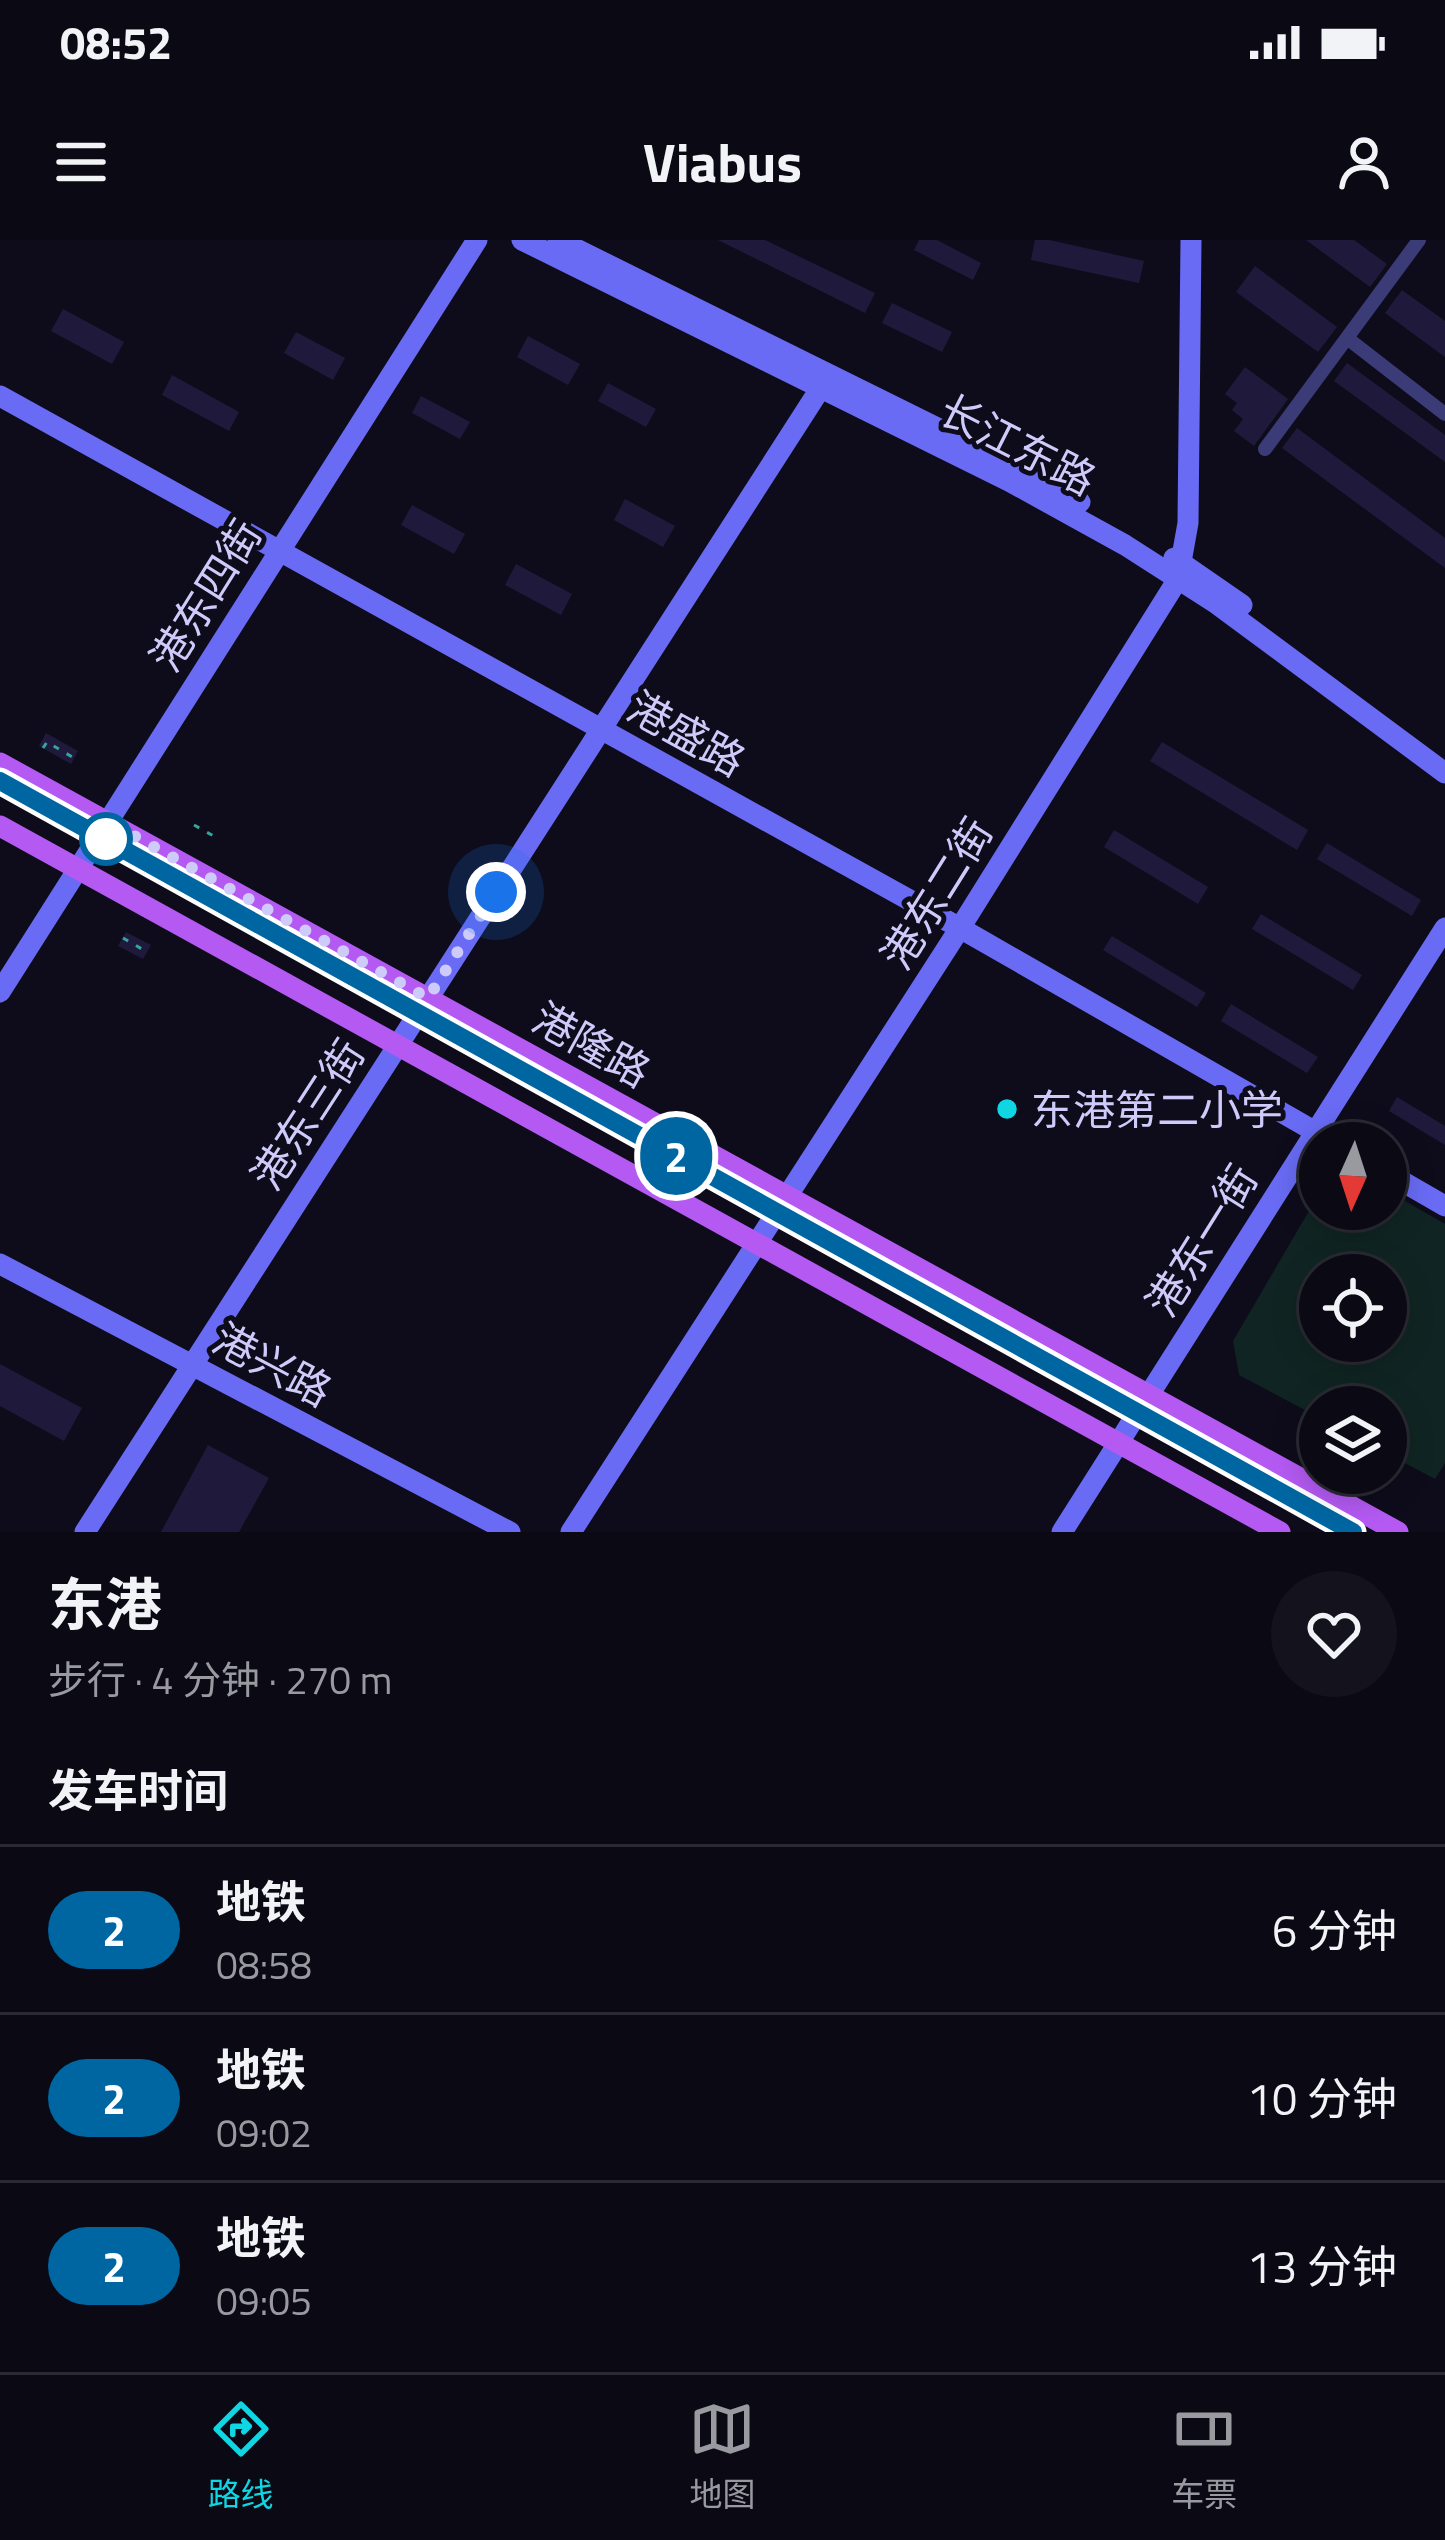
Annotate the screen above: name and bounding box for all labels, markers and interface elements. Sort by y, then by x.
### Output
text: 08:52 [60,8,172,76]
text: Viabus [643,121,802,203]
icon: menu [48,129,114,195]
icon: person [1331,129,1397,195]
street label: 长江东路 [929,377,1107,511]
street label: 港东四街 [133,507,277,683]
street label: 港盛路 [616,674,758,792]
street label: 港东二街 [864,805,1008,981]
unlabelled marker [81,814,131,864]
your location [466,862,526,922]
street label: 港隆路 [521,985,663,1103]
street label: 港东三街 [234,1026,380,1202]
place label: 东港第二小学 [1031,1077,1283,1141]
marker: 东港第二小学 [994,1096,1020,1122]
line badge: 2 [637,1117,715,1195]
north arrow [1299,1122,1407,1230]
map controls [1299,1122,1407,1494]
text: 2 [664,1124,688,1188]
street label: 港东一街 [1129,1152,1273,1328]
button: locate [1299,1254,1407,1362]
street label: 港兴路 [202,1306,344,1422]
button: layers [1299,1386,1407,1494]
text: 东港 [48,1560,162,1647]
button: heart [1271,1571,1397,1697]
text: 步行 · 4 分钟 · 270 m [48,1650,392,1709]
text: 发车时间 [48,1756,228,1824]
text: 地铁 [216,1867,306,1935]
text: 6 分钟 [1272,1896,1397,1964]
text: 2 [102,1898,126,1962]
text: 08:58 [216,1935,312,1994]
text: 地铁 [216,2035,306,2103]
text: 10 分钟 [1247,2064,1397,2132]
text: 2 [102,2066,126,2130]
text: 09:02 [216,2103,312,2162]
text: 地铁 [216,2203,306,2271]
text: 13 分钟 [1247,2232,1397,2300]
text: 2 [102,2234,126,2298]
text: 09:05 [216,2271,312,2330]
tab: 路线 [208,2396,274,2519]
tab: 地图 [689,2396,755,2519]
tab: 车票 [1171,2396,1237,2519]

